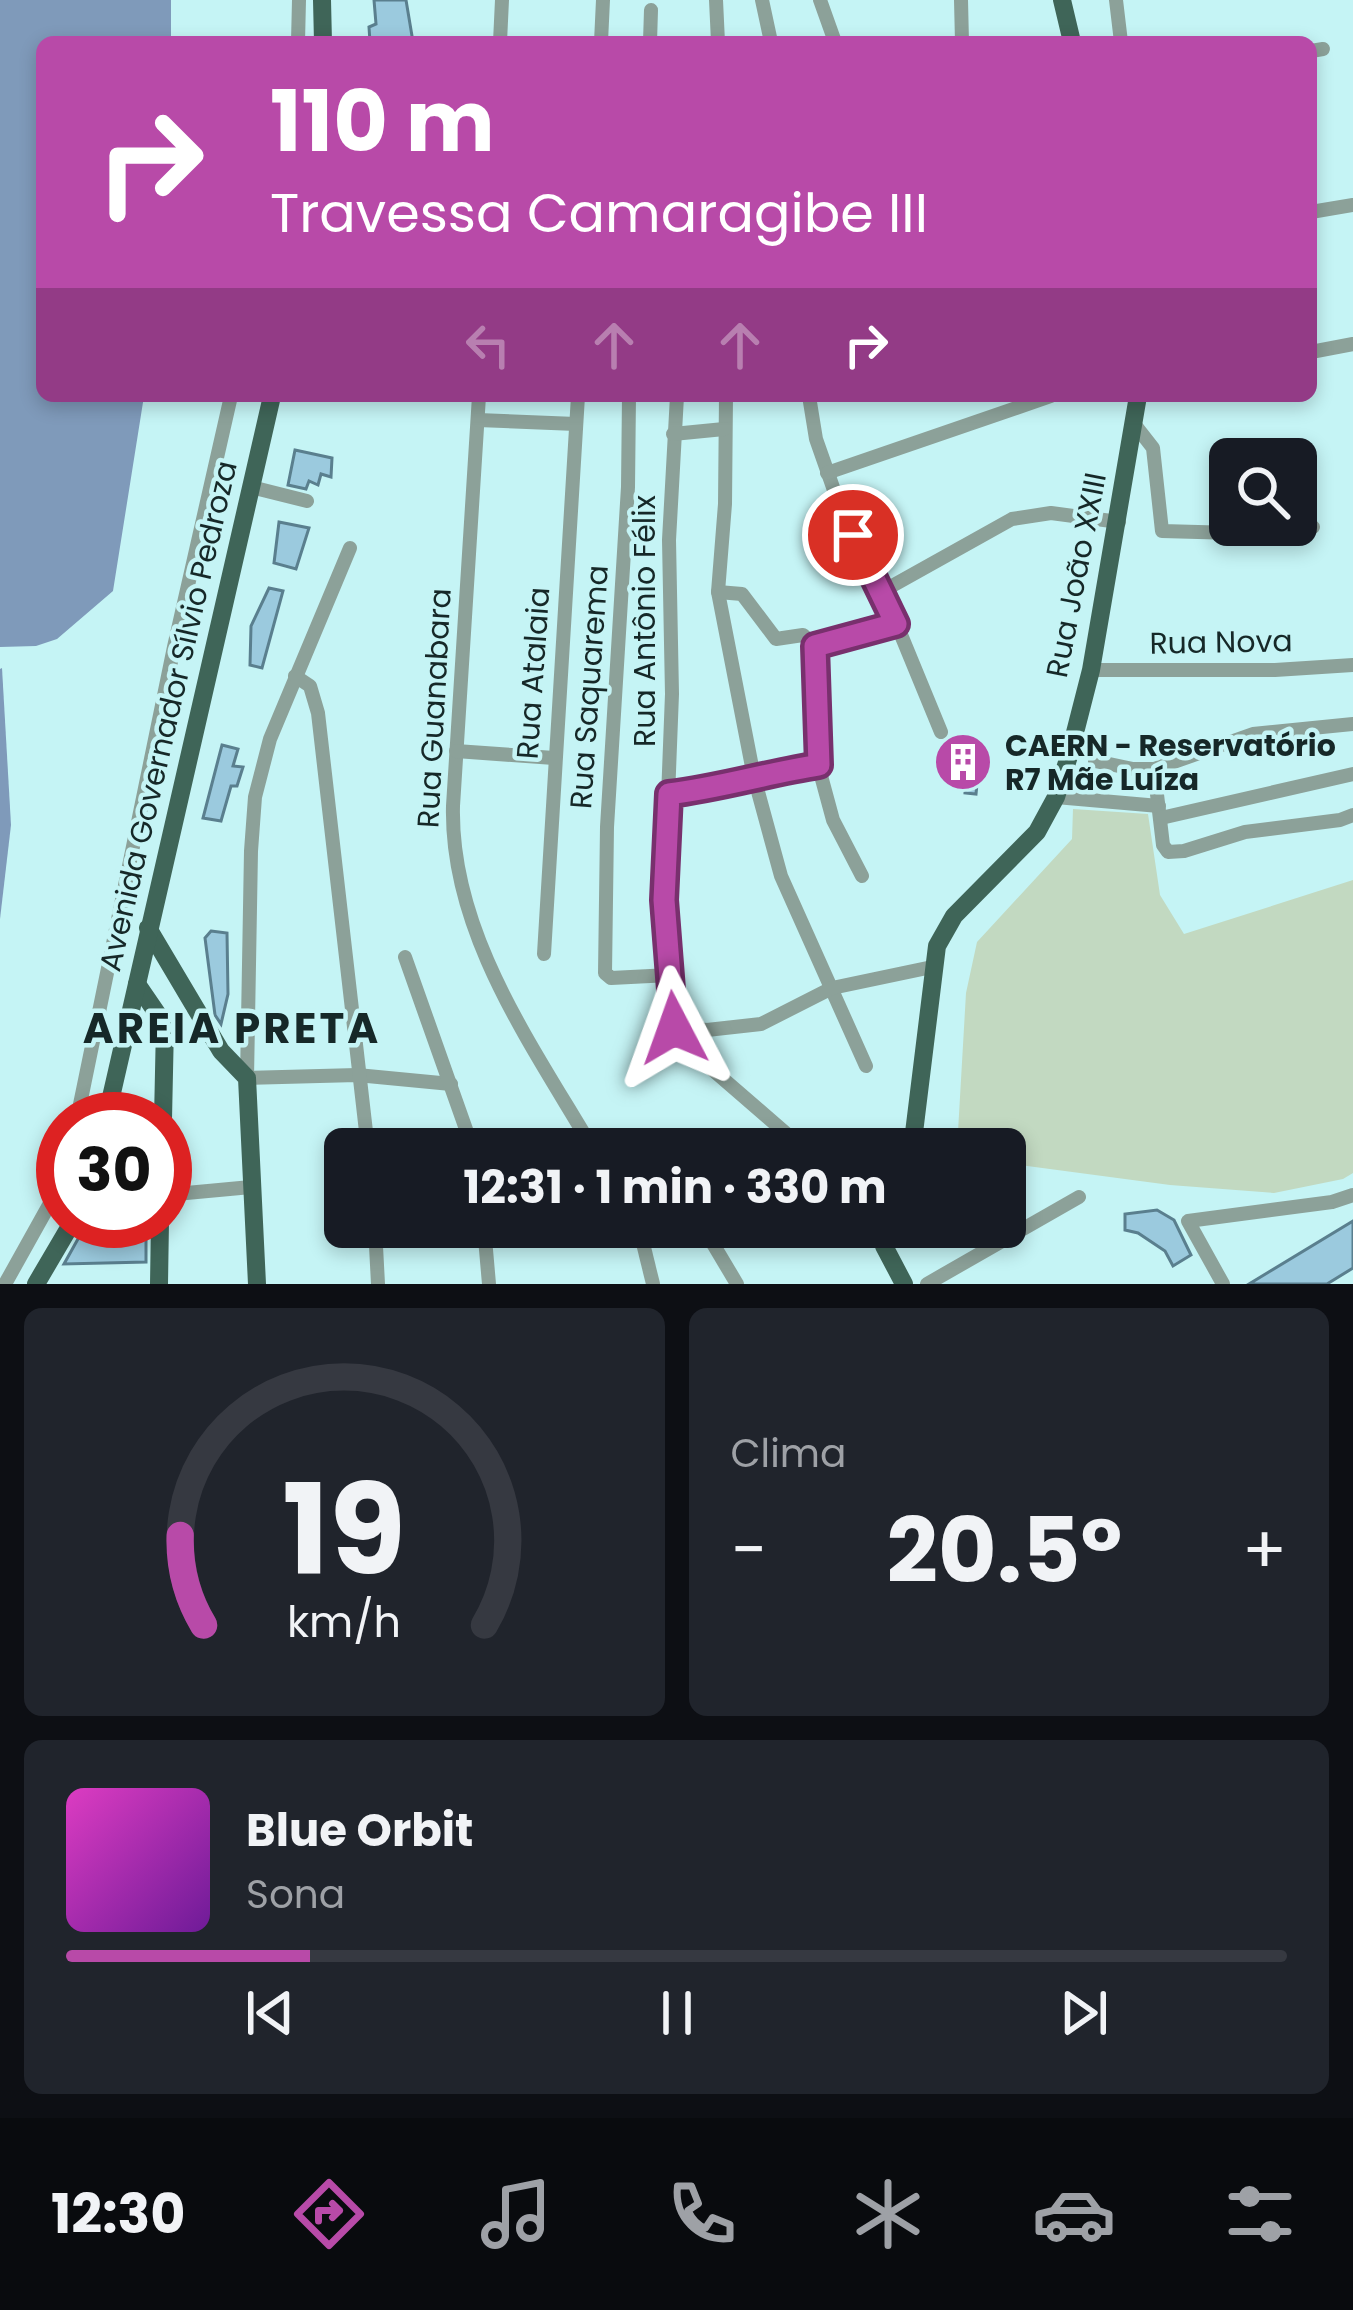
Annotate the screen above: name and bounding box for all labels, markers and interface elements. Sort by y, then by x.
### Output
text: 110 m [270,63,495,180]
icon: right [72,84,228,240]
text: Travessa Camaragibe III [270,175,928,251]
icon: left [455,312,521,378]
icon: ahead [581,312,647,378]
icon: ahead [707,312,773,378]
icon: right [833,312,899,378]
map controls [1209,438,1317,546]
button: search [1209,438,1317,546]
street label: Avenida Governador Sílvio Pedroza [88,457,248,975]
street label: Rua João XXIII [1035,469,1117,681]
pin [802,484,904,586]
street label: Rua Antônio Félix [623,495,666,747]
icon: arrive [820,502,886,568]
street label: Rua Saquarema [559,564,619,810]
street label: Rua Atalaia [506,585,560,761]
street label: Rua Guanabara [406,587,462,829]
street label: Rua Nova [1149,619,1293,665]
place label: CAERN - Reservatório R7 Mãe Luíza [1005,724,1336,801]
building icon: CAERN - Reservatório R7 Mãe Luíza [932,731,994,793]
position arrow [611,965,737,1091]
district label: AREIA PRETA [83,999,381,1058]
speed limit sign: 30 [36,1092,192,1248]
text: 12:31 · 1 min · 330 m [463,1156,887,1219]
text: Clima [731,1426,846,1481]
text: 19 [282,1443,406,1618]
text: 20.5° [887,1487,1122,1614]
text: − [731,1504,767,1596]
text: + [1242,1504,1287,1596]
text: km/h [287,1592,401,1652]
text: Blue Orbit [246,1799,473,1862]
text: Sona [246,1867,345,1922]
icon: previous [237,1980,303,2046]
icon: pause [644,1980,710,2046]
icon: next [1051,1980,1117,2046]
icon: directions [287,2172,371,2256]
icon: music [474,2172,558,2256]
icon: phone [660,2172,744,2256]
icon: climate [846,2172,930,2256]
icon: car [1032,2172,1116,2256]
icon: filters [1218,2172,1302,2256]
text: 12:30 [51,2176,185,2252]

